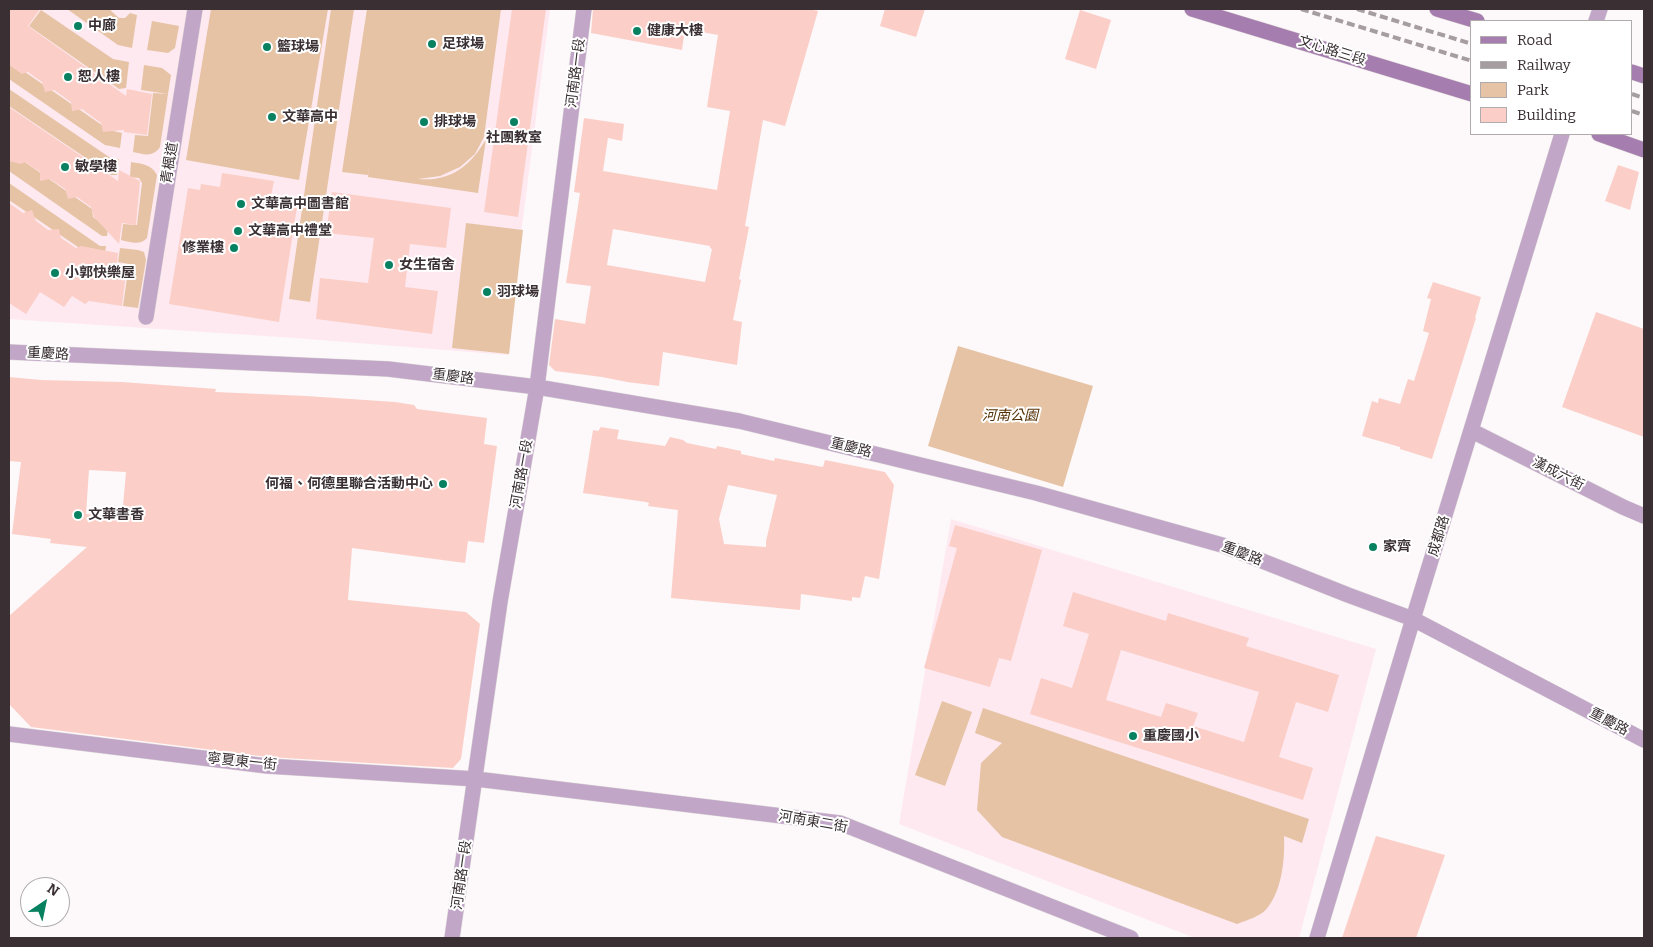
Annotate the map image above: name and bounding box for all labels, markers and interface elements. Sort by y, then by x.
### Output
place label: 中廊 [88,18,116,34]
marker: 中廊 [72,20,84,32]
legend [1470,20,1633,135]
place label: 健康大樓 [647,23,703,39]
marker: 健康大樓 [631,25,643,37]
text: Road [1517,31,1552,49]
street label: 文心路三段 [1296,33,1368,69]
place label: 足球場 [442,36,484,52]
street label: 河南路一段 [563,37,589,109]
marker: 足球場 [426,38,438,50]
place label: 籃球場 [277,39,319,55]
marker: 籃球場 [261,41,273,53]
text: Railway [1517,56,1571,74]
place label: 恕人樓 [78,69,120,85]
marker: 恕人樓 [62,71,74,83]
text: Park [1517,81,1549,99]
text: Building [1517,106,1576,124]
place label: 文華高中 [282,109,338,125]
marker: 文華高中 [266,111,278,123]
place label: 排球場 [434,114,476,130]
marker: 排球場 [418,116,430,128]
marker: 社團教室 [508,116,520,128]
place label: 社團教室 [486,130,542,146]
street label: 青楓道 [158,141,182,185]
place label: 敏學樓 [75,159,117,175]
marker: 敏學樓 [59,161,71,173]
place label: 文華高中圖書館 [251,196,349,212]
marker: 文華高中圖書館 [235,198,247,210]
place label: 文華高中禮堂 [248,223,332,239]
marker: 文華高中禮堂 [232,225,244,237]
place label: 修業樓 [182,240,224,256]
marker: 修業樓 [228,242,240,254]
place label: 女生宿舍 [399,257,455,273]
marker: 女生宿舍 [383,259,395,271]
place label: 小郭快樂屋 [65,265,135,281]
marker: 小郭快樂屋 [49,267,61,279]
place label: 羽球場 [497,284,539,300]
marker: 羽球場 [481,286,493,298]
street label: 重慶路 [27,345,69,363]
street label: 重慶路 [431,366,475,388]
park label: 河南公園 [982,408,1038,424]
street label: 重慶路 [829,435,873,461]
street label: 河南路一段 [508,438,536,510]
street label: 漢成六街 [1529,454,1587,494]
place label: 何福、何德里聯合活動中心 [265,476,433,492]
marker: 何福、何德里聯合活動中心 [437,478,449,490]
place label: 文華書香 [88,507,144,523]
marker: 文華書香 [72,509,84,521]
street label: 成都路 [1425,513,1453,559]
street label: 重慶路 [1219,539,1265,569]
place label: 家齊 [1383,539,1411,555]
marker: 家齊 [1367,541,1379,553]
street label: 重慶路 [1587,705,1631,739]
place label: 重慶國小 [1143,728,1199,744]
marker: 重慶國小 [1127,730,1139,742]
street label: 寧夏東一街 [206,750,278,774]
street label: 河南東二街 [777,808,849,836]
street label: 河南路一段 [449,839,475,911]
north arrow [20,877,70,927]
text: N [44,880,62,900]

